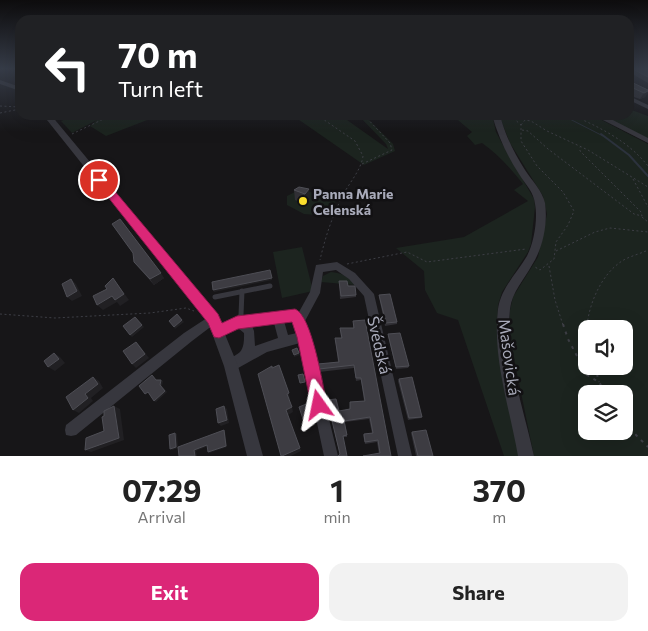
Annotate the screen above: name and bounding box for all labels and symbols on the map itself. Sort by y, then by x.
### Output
pin [78,159,120,201]
place label: Panna Marie Celenská [313,185,394,218]
marker: Panna Marie Celenská [297,195,309,207]
street label: Švédská [364,314,396,376]
street label: Mašovická [495,317,525,397]
position arrow [292,378,344,430]

